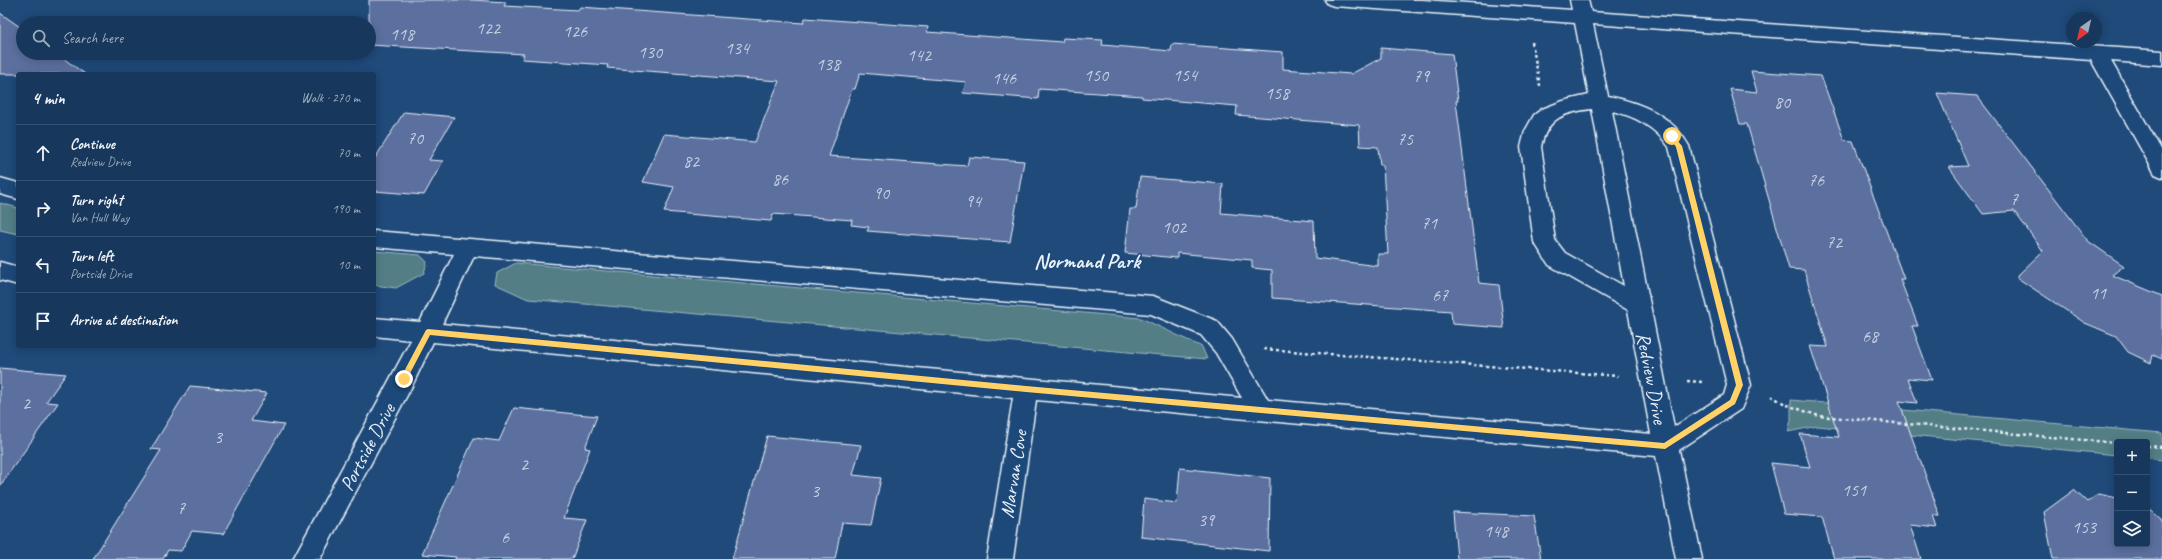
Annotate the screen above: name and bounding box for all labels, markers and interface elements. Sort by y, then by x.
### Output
north arrow [2066,12,2102,48]
search box [16,16,376,60]
house number: 122 [476,17,502,39]
house number: 126 [563,20,588,42]
house number: 118 [390,23,416,45]
icon: search [30,27,52,49]
text: Search here [62,29,123,48]
house number: 134 [725,37,751,59]
house number: 130 [638,41,664,63]
house number: 142 [907,44,933,66]
house number: 138 [816,53,842,75]
house number: 150 [1084,64,1110,86]
house number: 154 [1173,64,1199,86]
house number: 79 [1413,65,1431,87]
house number: 146 [992,67,1017,89]
house number: 158 [1265,82,1291,104]
text: 4 min [32,88,65,109]
text: Walk · 270 m [301,90,360,106]
house number: 80 [1774,91,1792,113]
house number: 70 [407,127,425,149]
route start [1663,127,1681,145]
house number: 75 [1397,128,1414,150]
text: Continue [70,135,115,154]
icon: ahead [32,142,54,164]
text: 70 m [338,145,360,161]
house number: 82 [683,150,701,172]
text: Redview Drive [70,154,130,170]
house number: 86 [772,168,789,190]
house number: 76 [1808,169,1825,191]
house number: 90 [873,182,891,204]
house number: 7 [2010,188,2019,210]
house number: 94 [965,190,983,212]
text: Turn right [70,191,123,210]
icon: right [32,198,54,220]
text: 190 m [332,201,360,217]
text: Van Hull Way [70,210,129,226]
house number: 71 [1421,212,1438,234]
house number: 102 [1162,216,1188,238]
house number: 72 [1826,231,1844,253]
text: Turn left [70,247,113,266]
district label: Normand Park [1034,248,1142,274]
icon: left [32,254,54,276]
text: 10 m [338,257,360,273]
text: Portside Drive [70,266,132,282]
house number: 11 [2090,282,2107,304]
house number: 67 [1432,284,1449,306]
icon: arrive [32,310,54,332]
text: Arrive at destination [70,311,177,330]
house number: 68 [1862,325,1880,347]
street label: Redview Drive [1630,330,1673,428]
route end [395,370,413,388]
house number: 2 [22,392,32,414]
street label: Portside Drive [334,398,401,495]
house number: 3 [214,426,224,448]
street label: Marvan Cove [994,427,1033,520]
map controls [2114,439,2150,547]
button: + [2114,439,2150,475]
house number: 2 [520,453,530,475]
button: − [2114,475,2150,511]
house number: 151 [1842,479,1867,501]
house number: 3 [811,480,821,502]
house number: 7 [177,497,186,519]
house number: 39 [1198,509,1216,531]
button: layers [2114,511,2150,547]
house number: 153 [2072,516,2098,538]
house number: 148 [1484,520,1510,542]
house number: 6 [501,526,510,548]

